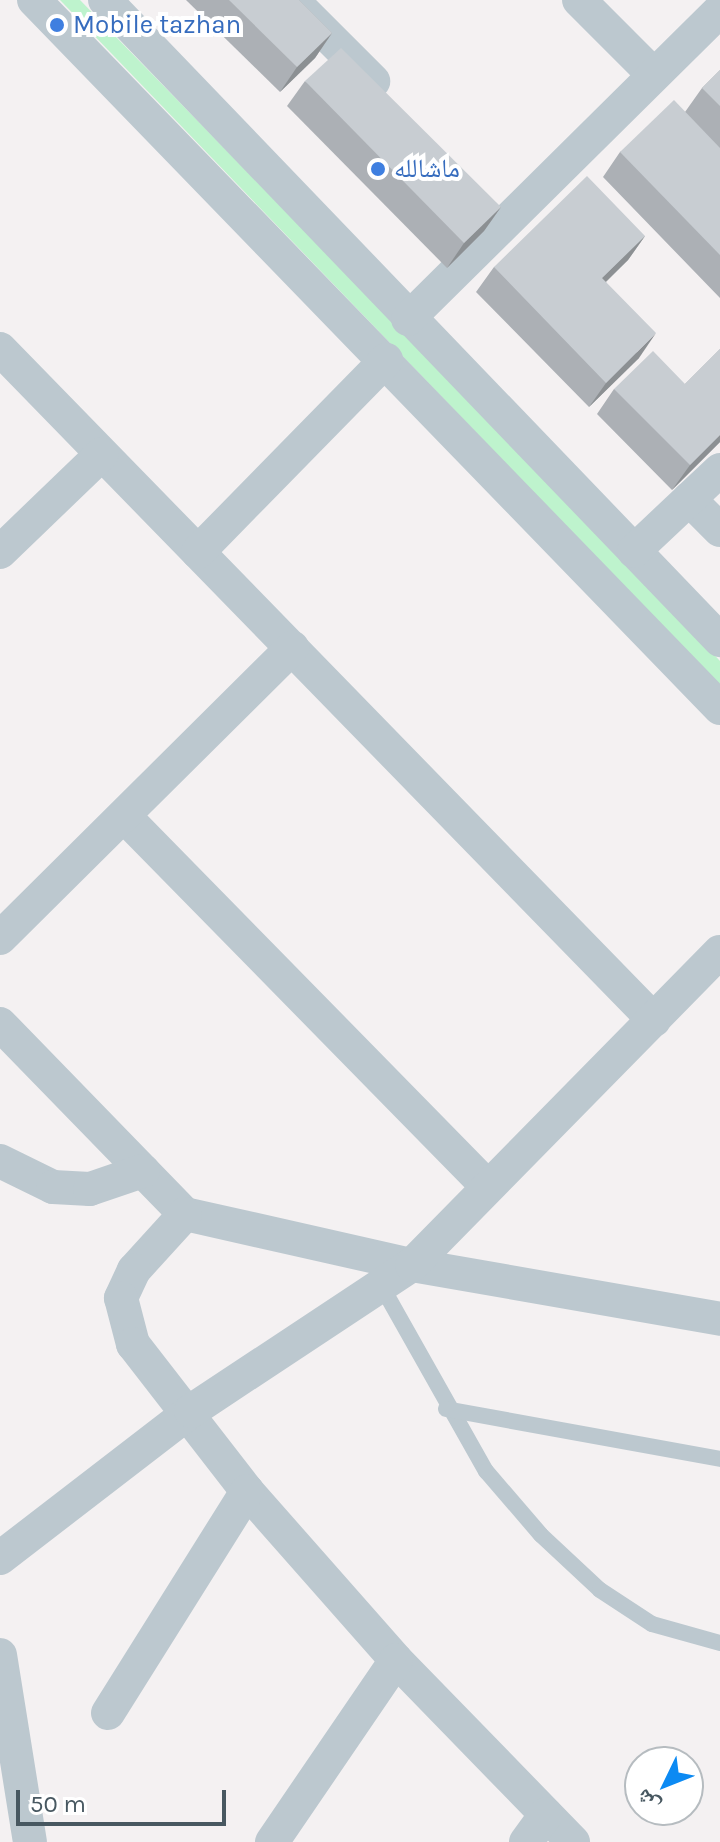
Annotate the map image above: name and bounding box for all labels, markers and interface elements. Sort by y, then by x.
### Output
place label: Mobile tazhan [73,9,241,41]
marker: Mobile tazhan [48,16,66,34]
place label: ماشالله [394,153,460,185]
marker: ماشالله [369,160,387,178]
north arrow [624,1746,704,1826]
scale bar [20,1774,230,1824]
text: ش [630,1784,665,1818]
text: 50 m [30,1790,86,1818]

